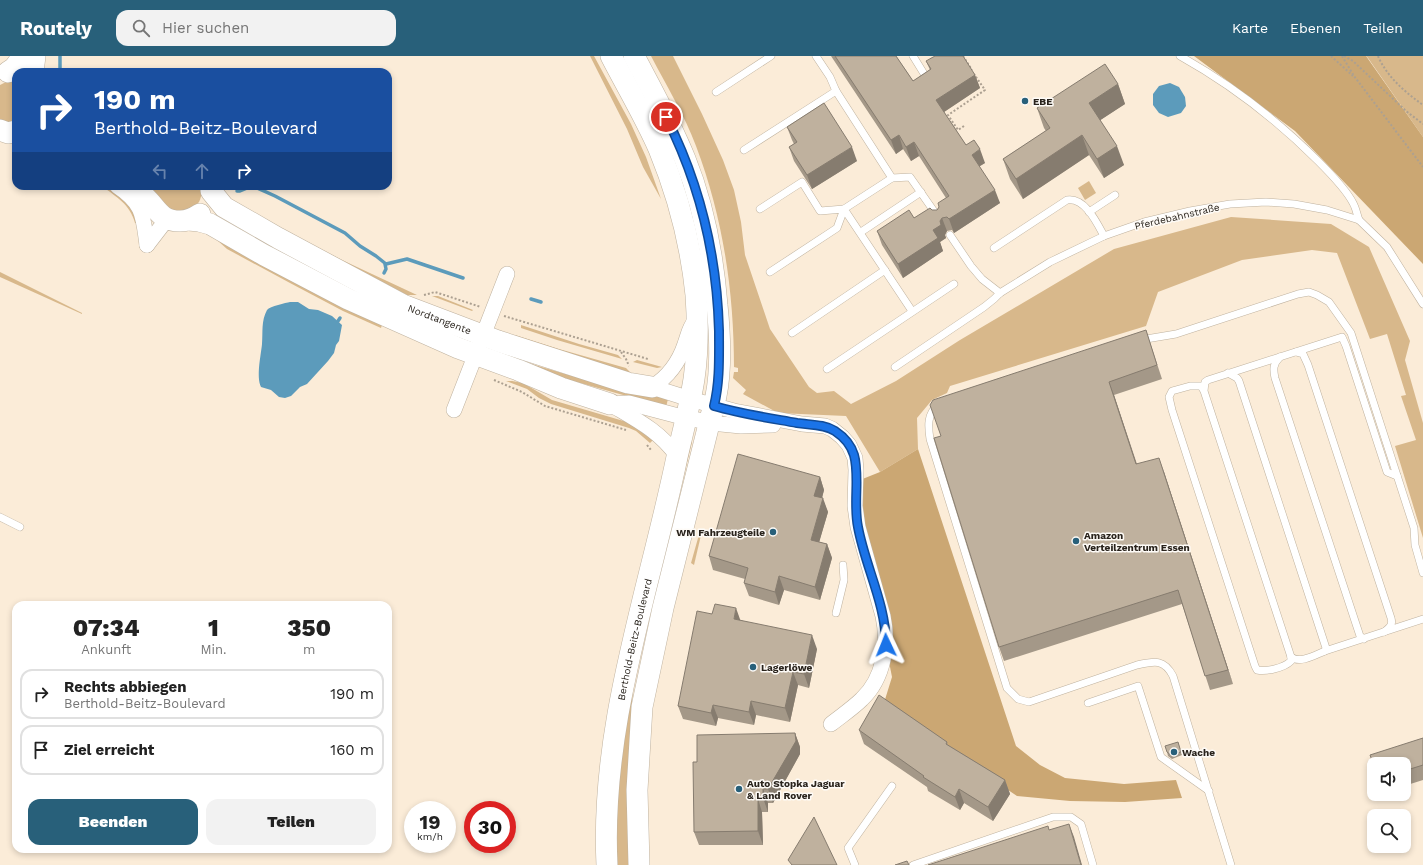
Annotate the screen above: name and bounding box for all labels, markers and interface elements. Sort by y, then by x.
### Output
search box [116,10,396,46]
text: Routely [20,17,92,40]
icon: search [130,17,152,39]
text: Hier suchen [162,19,249,37]
text: Karte [1232,20,1268,36]
text: Ebenen [1290,20,1341,36]
text: Teilen [1363,20,1403,36]
text: 190 m [94,83,176,116]
icon: right [28,84,80,136]
marker: EBE [1020,96,1030,106]
place label: EBE [1033,96,1052,107]
pin [649,100,683,134]
icon: arrive [655,106,677,128]
text: Berthold-Beitz-Boulevard [94,117,318,138]
icon: left [149,160,171,182]
icon: ahead [191,160,213,182]
icon: right [233,160,255,182]
street label: Pferdebahnstraße [1134,201,1221,232]
street label: Nordtangente [406,302,473,336]
place label: WM Fahrzeugteile [676,527,765,538]
marker: WM Fahrzeugteile [768,527,778,537]
place label: Amazon Verteilzentrum Essen [1084,530,1190,553]
marker: Amazon Verteilzentrum Essen [1071,536,1081,546]
street label: Berthold-Beitz-Boulevard [616,578,654,701]
text: 07:34 [73,614,140,642]
text: 1 [208,614,219,642]
text: 350 [287,614,331,642]
position arrow [865,624,907,666]
text: Ankunft [81,642,131,657]
text: Min. [200,642,226,657]
text: m [303,642,315,657]
marker: Lagerlöwe [748,662,758,672]
place label: Lagerlöwe [761,662,813,673]
text: Rechts abbiegen [64,678,186,696]
icon: right [30,683,52,705]
text: 190 m [330,685,374,703]
text: Berthold-Beitz-Boulevard [64,696,226,711]
icon: arrive [30,739,52,761]
text: Ziel erreicht [64,741,154,759]
text: 160 m [330,741,374,759]
marker: Wache [1169,747,1179,757]
place label: Wache [1182,747,1215,758]
map controls [1367,757,1411,853]
button: sound [1367,757,1411,801]
place label: Auto Stopka Jaguar & Land Rover [747,778,845,801]
marker: Auto Stopka Jaguar & Land Rover [734,784,744,794]
button: Beenden [28,799,198,845]
button: Teilen [206,799,376,845]
speed limit sign: 30 [464,801,516,853]
button: search [1367,809,1411,853]
text: 19 [420,810,440,834]
text: km/h [417,831,443,842]

